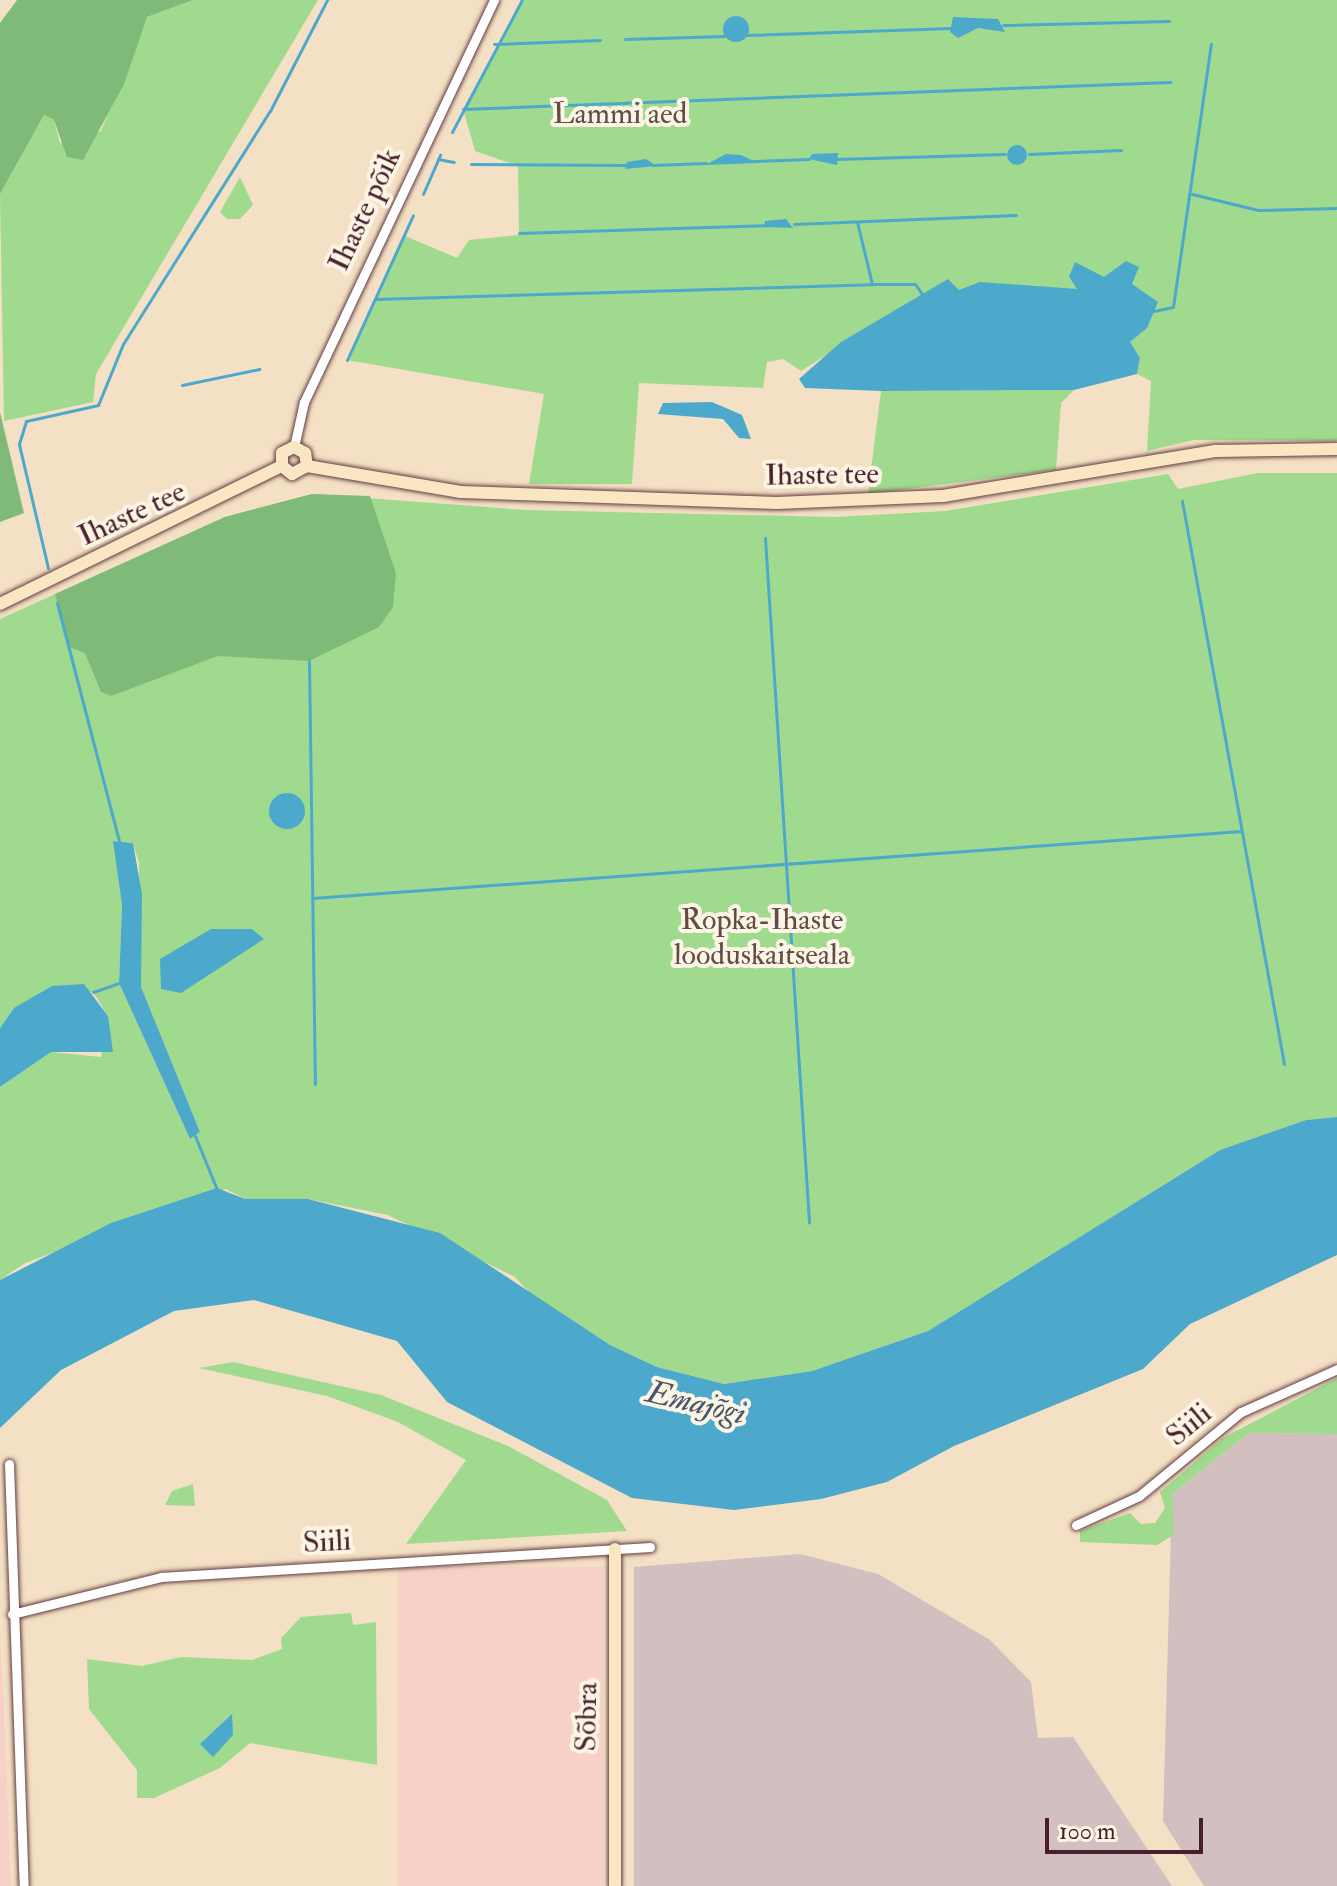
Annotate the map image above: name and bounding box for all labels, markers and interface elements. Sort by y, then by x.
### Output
park label: Lammi aed [553,96,687,132]
street label: Ihaste põik [321,143,409,277]
street label: Ihaste tee [765,456,879,494]
street label: Ihaste tee [73,474,191,554]
park label: Ropka-Ihaste looduskaitseala [674,902,850,972]
water label: Emajõgi [643,1373,749,1433]
street label: Siili [1159,1396,1219,1454]
street label: Siili [302,1523,352,1561]
street label: Sõbra [568,1682,606,1752]
scale bar [1049,1802,1207,1852]
text: 100 m [1059,1816,1116,1847]

